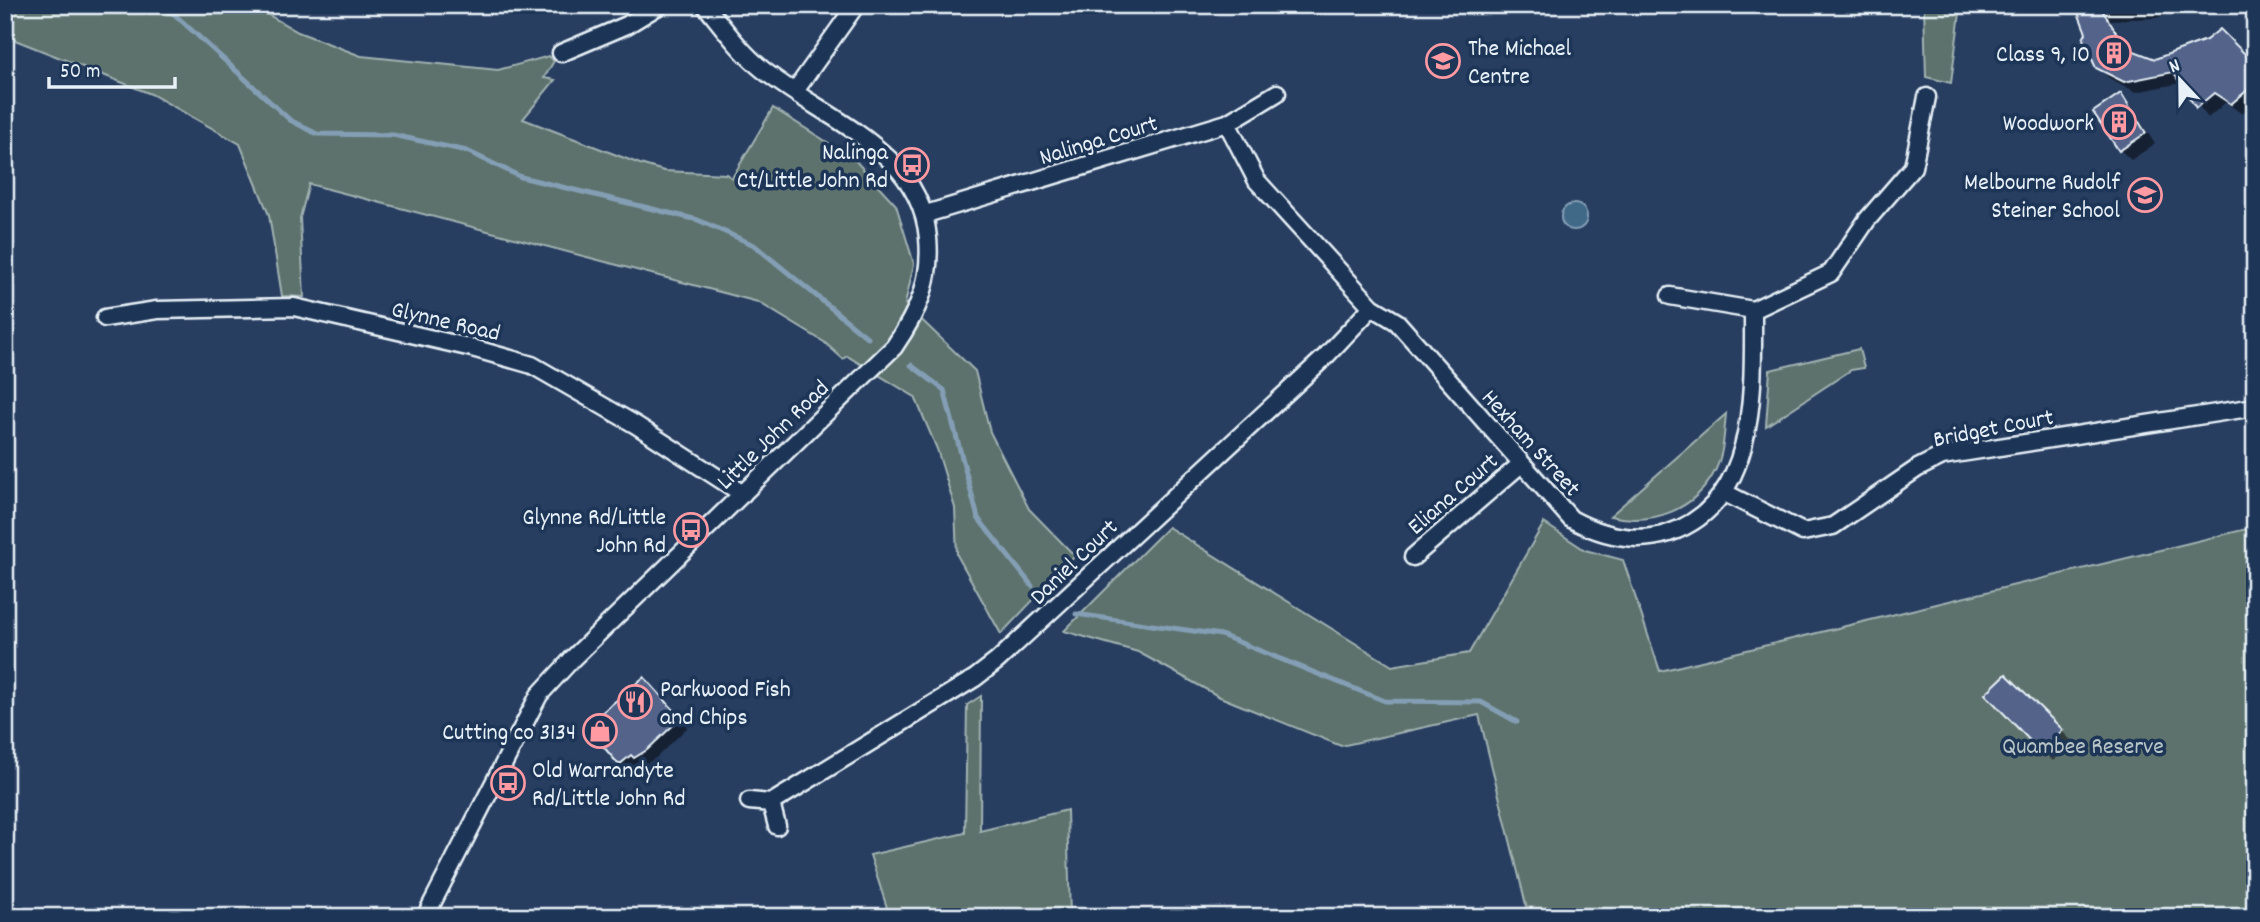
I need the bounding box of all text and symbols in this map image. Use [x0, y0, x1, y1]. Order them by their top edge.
place label: The Michael Centre [1468, 33, 1572, 95]
building icon: Class 9, 10 [2095, 34, 2133, 72]
place label: Class 9, 10 [1996, 39, 2090, 73]
school or university icon: The Michael Centre [1424, 42, 1462, 80]
scale bar [49, 46, 175, 90]
north arrow [2144, 46, 2214, 116]
text: N [2166, 53, 2184, 82]
text: 50 m [60, 58, 100, 88]
building icon: Woodwork [2100, 103, 2138, 141]
street label: Nalinga Court [1035, 108, 1162, 176]
place label: Woodwork [2003, 108, 2094, 142]
place label: Nalinga Ct/Little John Rd [737, 137, 889, 199]
bus stop icon: Nalinga Ct/Little John Rd [893, 146, 931, 184]
place label: Melbourne Rudolf Steiner School [1964, 167, 2121, 229]
school or university icon: Melbourne Rudolf Steiner School [2126, 176, 2164, 214]
street label: Glynne Road [388, 294, 503, 352]
street label: Little John Road [710, 373, 838, 499]
street label: Hexham Street [1472, 383, 1587, 505]
street label: Bridget Court [1930, 402, 2057, 458]
street label: Eliana Court [1401, 446, 1507, 544]
place label: Glynne Rd/Little John Rd [522, 502, 666, 564]
bus stop icon: Glynne Rd/Little John Rd [672, 511, 710, 549]
street label: Daniel Court [1023, 512, 1127, 614]
place label: Parkwood Fish and Chips [660, 674, 791, 736]
restaurant icon: Parkwood Fish and Chips [616, 683, 654, 721]
shop icon: Cutting co 3134 [581, 712, 619, 750]
place label: Cutting co 3134 [442, 717, 576, 751]
park label: Quambee Reserve [2002, 731, 2164, 765]
place label: Old Warrandyte Rd/Little John Rd [532, 755, 685, 817]
bus stop icon: Old Warrandyte Rd/Little John Rd [489, 764, 527, 802]

